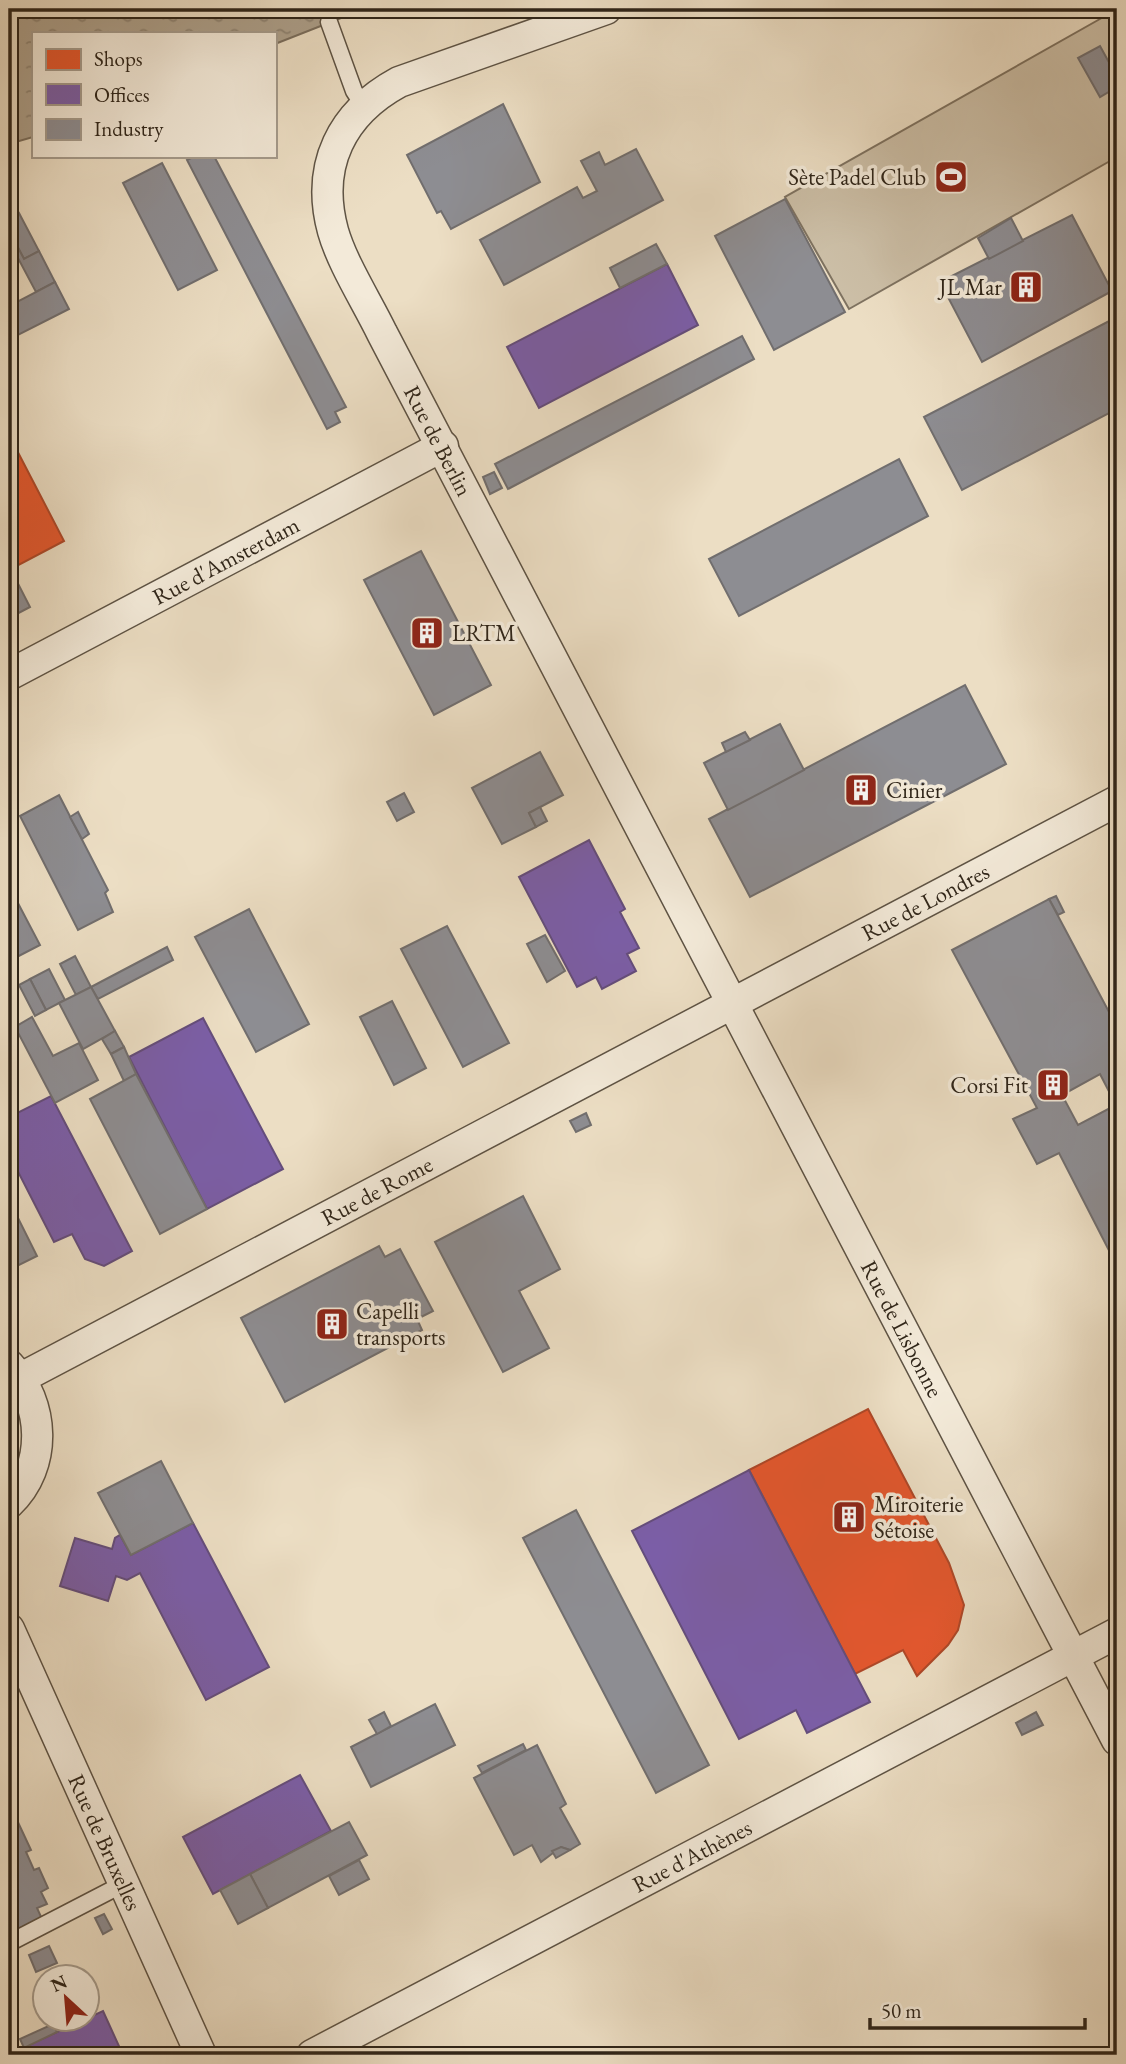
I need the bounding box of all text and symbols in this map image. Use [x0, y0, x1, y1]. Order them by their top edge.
legend [32, 32, 276, 158]
text: Shops [94, 45, 143, 72]
text: Offices [94, 81, 150, 108]
text: Industry [94, 115, 164, 142]
sports icon: Sète Padel Club [932, 158, 970, 196]
place label: Sète Padel Club [788, 162, 926, 192]
building icon: JL Mar [1007, 268, 1045, 306]
place label: JL Mar [937, 272, 1002, 302]
street label: Rue de Berlin [397, 380, 480, 501]
street label: Rue d'Amsterdam [147, 509, 305, 612]
building icon: LRTM [408, 614, 446, 652]
place label: LRTM [452, 618, 516, 648]
building icon: Cinier [842, 771, 880, 809]
place label: Cinier [886, 775, 943, 805]
street label: Rue de Londres [856, 856, 994, 948]
building icon: Corsi Fit [1034, 1066, 1072, 1104]
place label: Corsi Fit [950, 1070, 1029, 1100]
street label: Rue de Rome [316, 1149, 438, 1232]
street label: Rue de Lisbonne [854, 1255, 950, 1402]
place label: Capelli transports [356, 1296, 445, 1352]
building icon: Capelli transports [313, 1305, 351, 1343]
place label: Miroiterie Sétoise [874, 1489, 964, 1545]
building icon: Miroiterie Sétoise [830, 1498, 868, 1536]
street label: Rue de Bruxelles [61, 1769, 149, 1915]
street label: Rue d'Athènes [627, 1812, 757, 1900]
north arrow [32, 1962, 102, 2032]
text: N [46, 1968, 72, 1998]
scale bar [870, 1987, 1086, 2031]
text: 50 m [881, 1997, 922, 2024]

